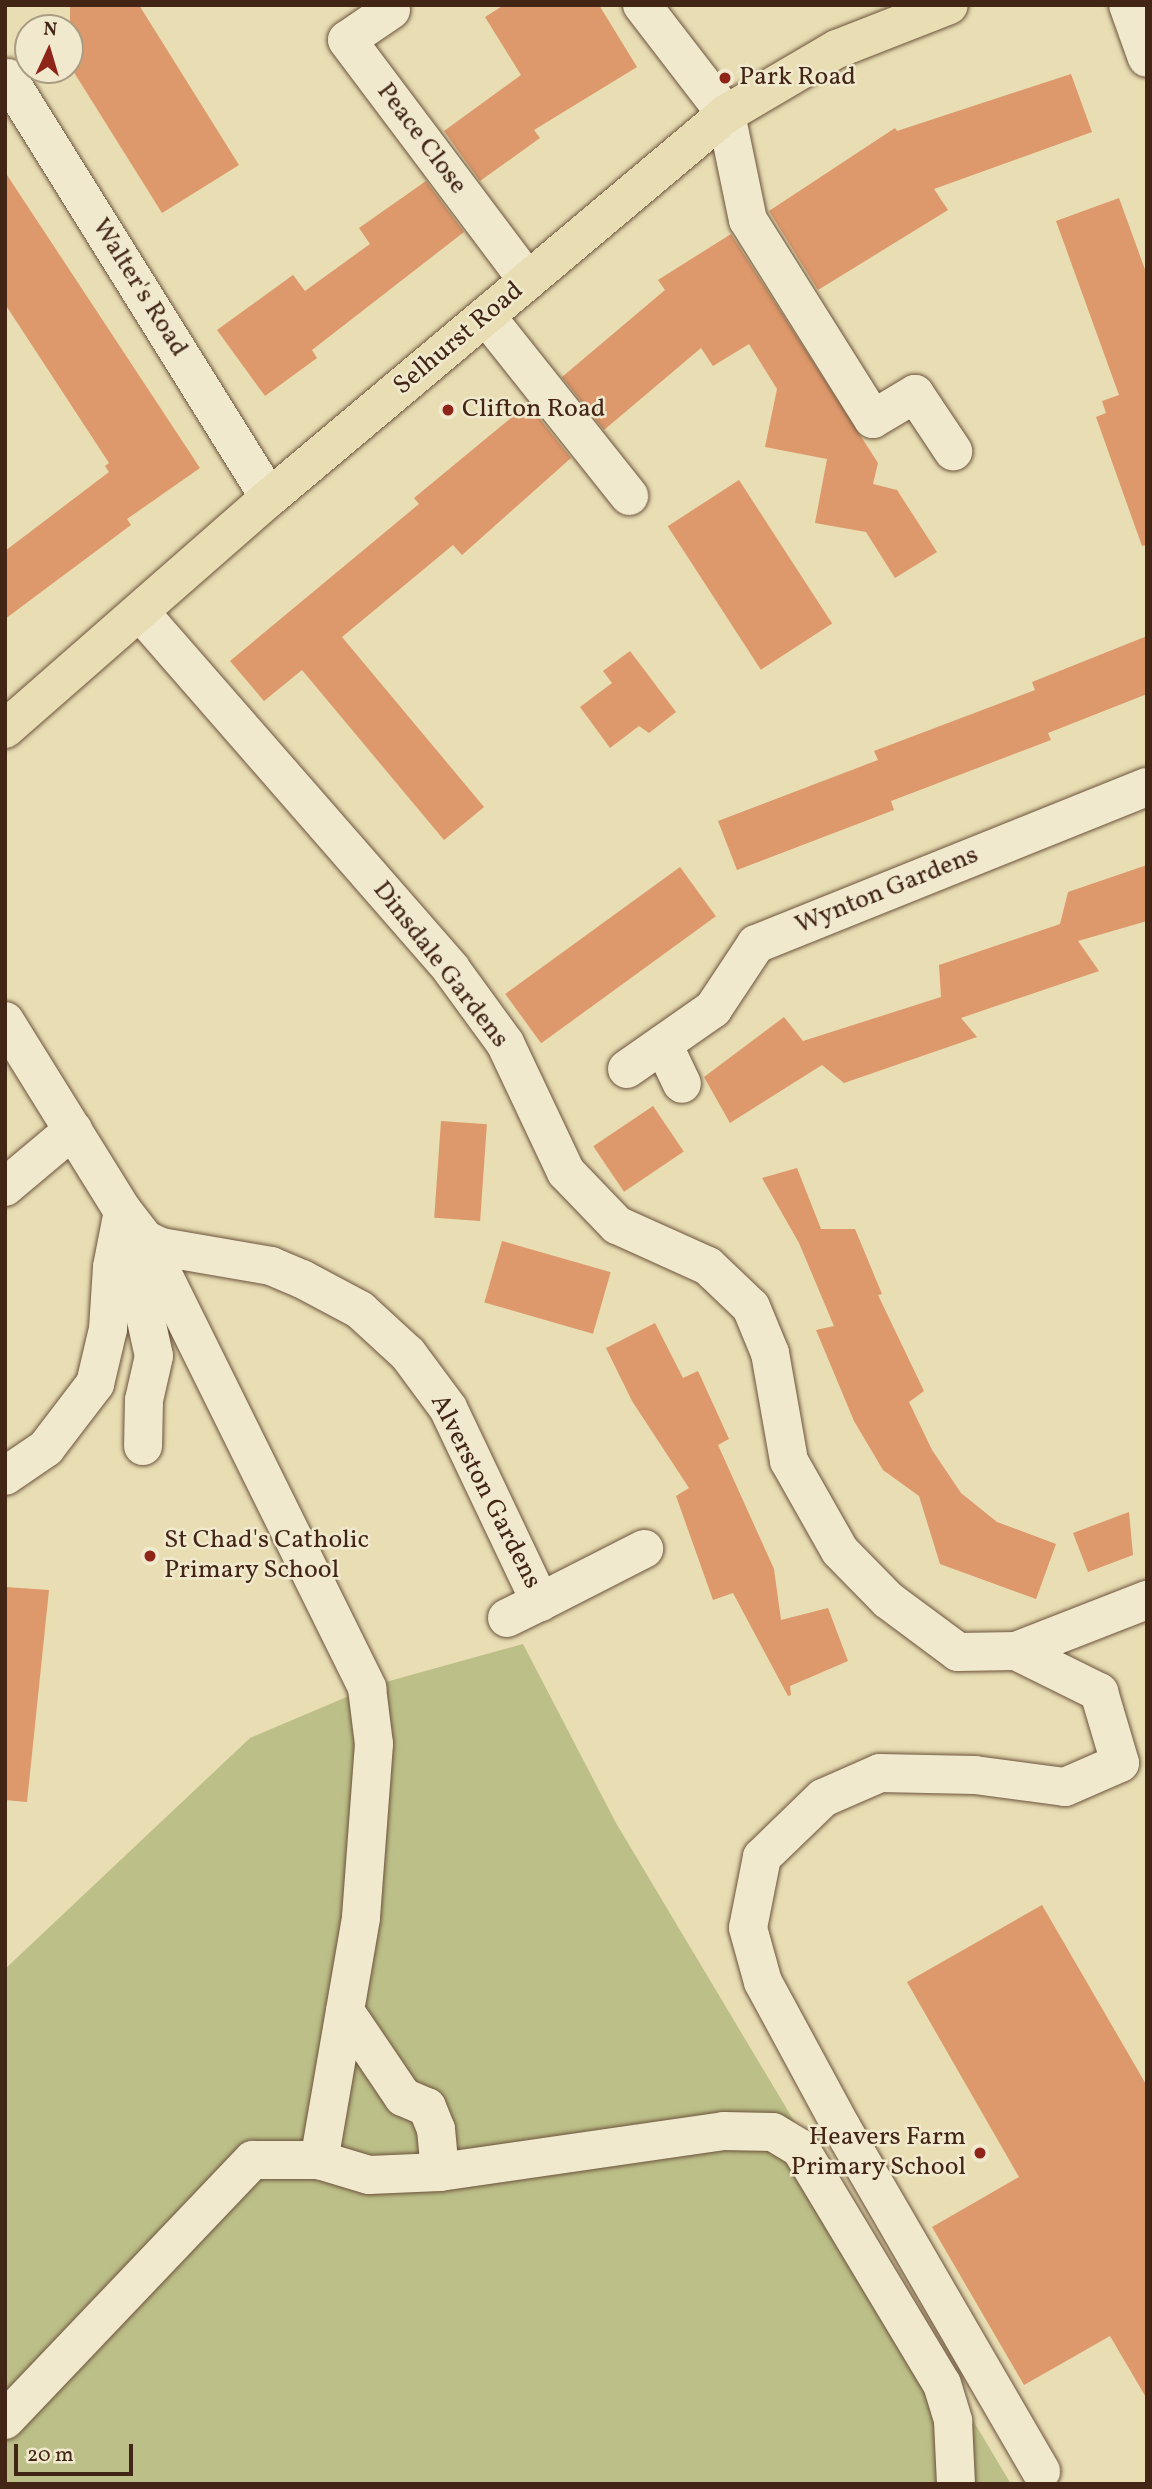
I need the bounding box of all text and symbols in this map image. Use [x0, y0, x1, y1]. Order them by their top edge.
north arrow [14, 14, 84, 84]
text: N [43, 17, 58, 43]
place label: Park Road [739, 62, 856, 94]
marker: Park Road [717, 70, 733, 86]
street label: Peace Close [369, 77, 473, 201]
street label: Walter's Road [84, 213, 194, 363]
street label: Selhurst Road [388, 276, 530, 402]
place label: Clifton Road [462, 394, 605, 426]
marker: Clifton Road [440, 402, 456, 418]
street label: Wynton Gardens [791, 840, 983, 942]
street label: Dinsdale Gardens [365, 875, 515, 1055]
street label: Alverston Gardens [423, 1390, 547, 1594]
place label: St Chad's Catholic Primary School [164, 1525, 369, 1586]
marker: St Chad's Catholic Primary School [142, 1548, 158, 1564]
place label: Heavers Farm Primary School [790, 2122, 966, 2184]
marker: Heavers Farm Primary School [972, 2145, 988, 2161]
scale bar [18, 2430, 136, 2474]
text: 20 m [27, 2441, 73, 2470]

